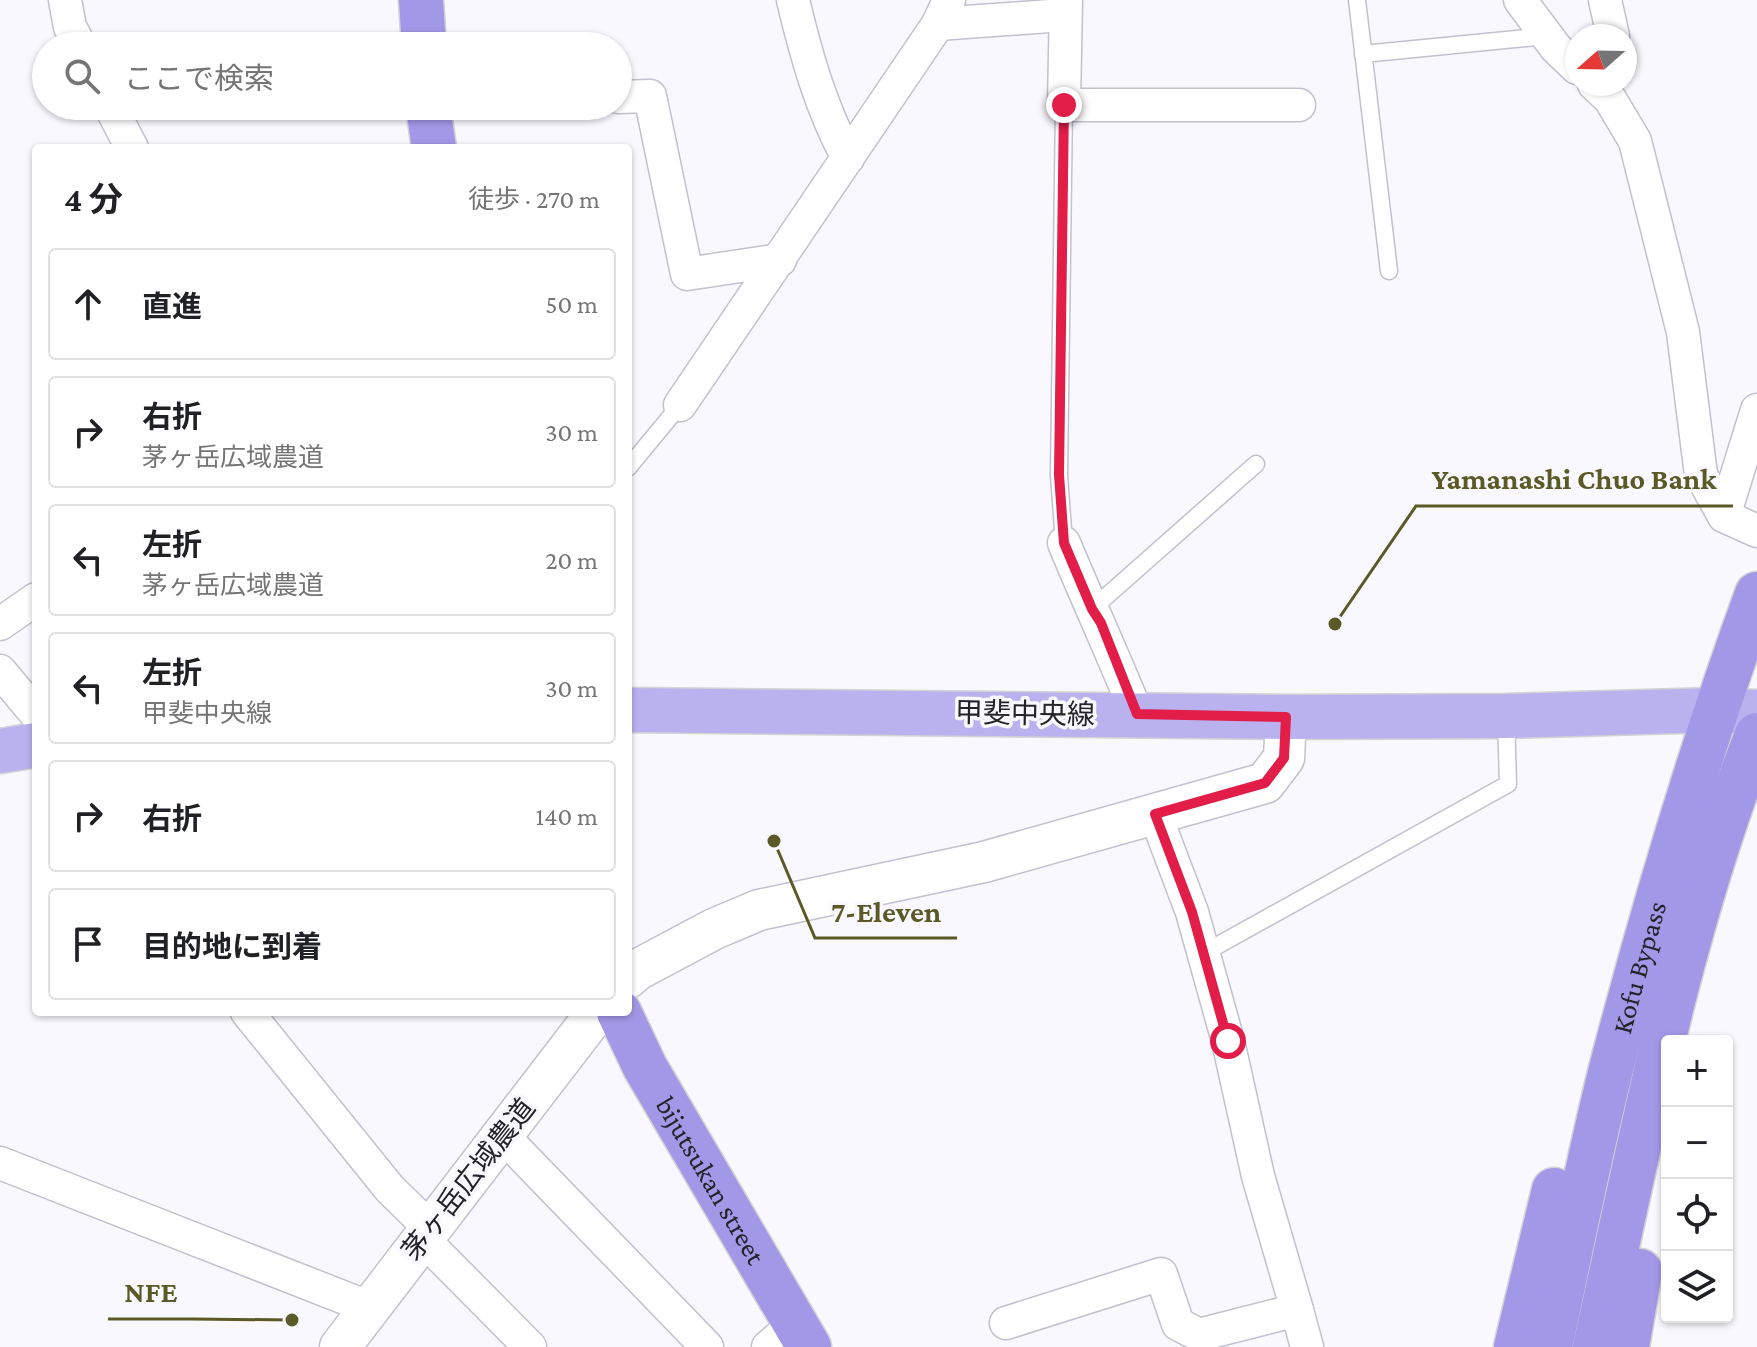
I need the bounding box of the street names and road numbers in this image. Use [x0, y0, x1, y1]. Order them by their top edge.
street label: 甲斐中央線 [955, 697, 1095, 730]
street label: Kofu Bypass [1606, 898, 1672, 1037]
street label: bijutsukan street [650, 1091, 772, 1270]
street label: 茅ヶ岳広域農道 [396, 1093, 541, 1266]

